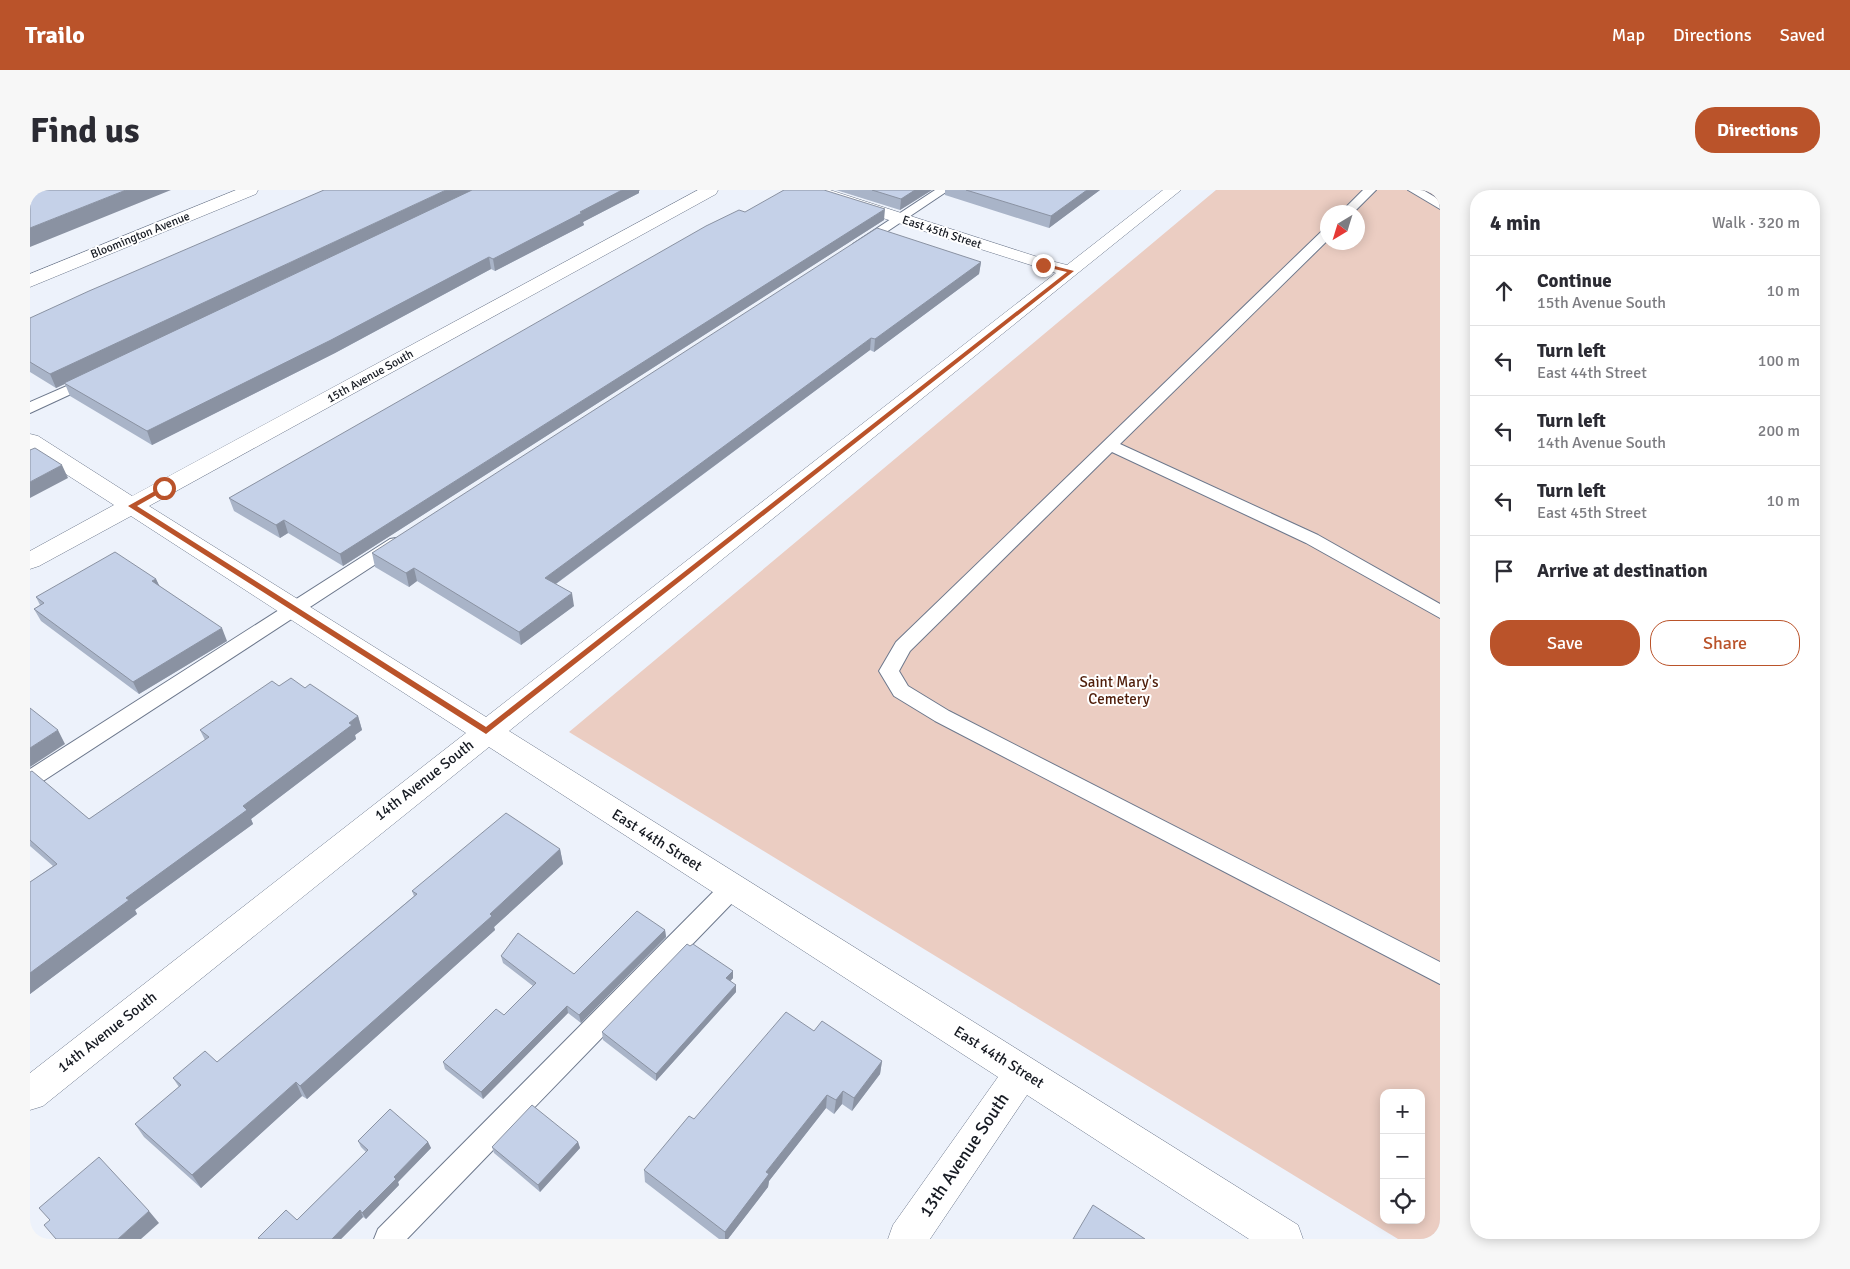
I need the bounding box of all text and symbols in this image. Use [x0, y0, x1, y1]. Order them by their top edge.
text: Trailo [25, 20, 85, 50]
text: Map [1612, 24, 1645, 46]
text: Directions [1673, 24, 1752, 46]
text: Saved [1780, 24, 1825, 46]
button: Directions [1695, 107, 1820, 153]
text: Find us [30, 109, 140, 152]
north arrow [1320, 205, 1365, 250]
street label: Bloomington Avenue [88, 209, 192, 262]
text: 4 min [1490, 210, 1541, 236]
street label: East 45th Street [900, 213, 983, 252]
text: Walk · 320 m [1712, 213, 1800, 233]
route end [1032, 254, 1055, 277]
text: Continue [1537, 269, 1612, 293]
icon: ahead [1490, 277, 1518, 305]
text: 10 m [1766, 281, 1800, 301]
text: 15th Avenue South [1537, 293, 1666, 313]
text: Turn left [1537, 339, 1606, 363]
street label: 15th Avenue South [324, 346, 416, 406]
icon: left [1490, 347, 1518, 375]
text: 100 m [1758, 351, 1800, 371]
text: East 44th Street [1537, 363, 1647, 383]
text: Turn left [1537, 409, 1606, 433]
icon: left [1490, 417, 1518, 445]
text: 200 m [1758, 421, 1800, 441]
text: 14th Avenue South [1537, 433, 1666, 453]
route start [153, 477, 176, 500]
text: Turn left [1537, 479, 1606, 503]
icon: left [1490, 487, 1518, 515]
text: 10 m [1766, 491, 1800, 511]
text: East 45th Street [1537, 503, 1647, 523]
icon: arrive [1490, 557, 1518, 585]
text: Arrive at destination [1537, 559, 1708, 583]
button: Save [1490, 620, 1640, 666]
button: Share [1650, 620, 1800, 666]
park label: Saint Mary's Cemetery [1079, 673, 1159, 708]
street label: 14th Avenue South [371, 736, 477, 824]
street label: East 44th Street [609, 805, 705, 875]
street label: 14th Avenue South [54, 988, 160, 1076]
street label: East 44th Street [951, 1022, 1047, 1092]
street label: 13th Avenue South [914, 1089, 1014, 1221]
map controls [1380, 1089, 1425, 1224]
button: + [1380, 1089, 1425, 1134]
button: − [1380, 1134, 1425, 1179]
button: locate [1380, 1179, 1425, 1224]

